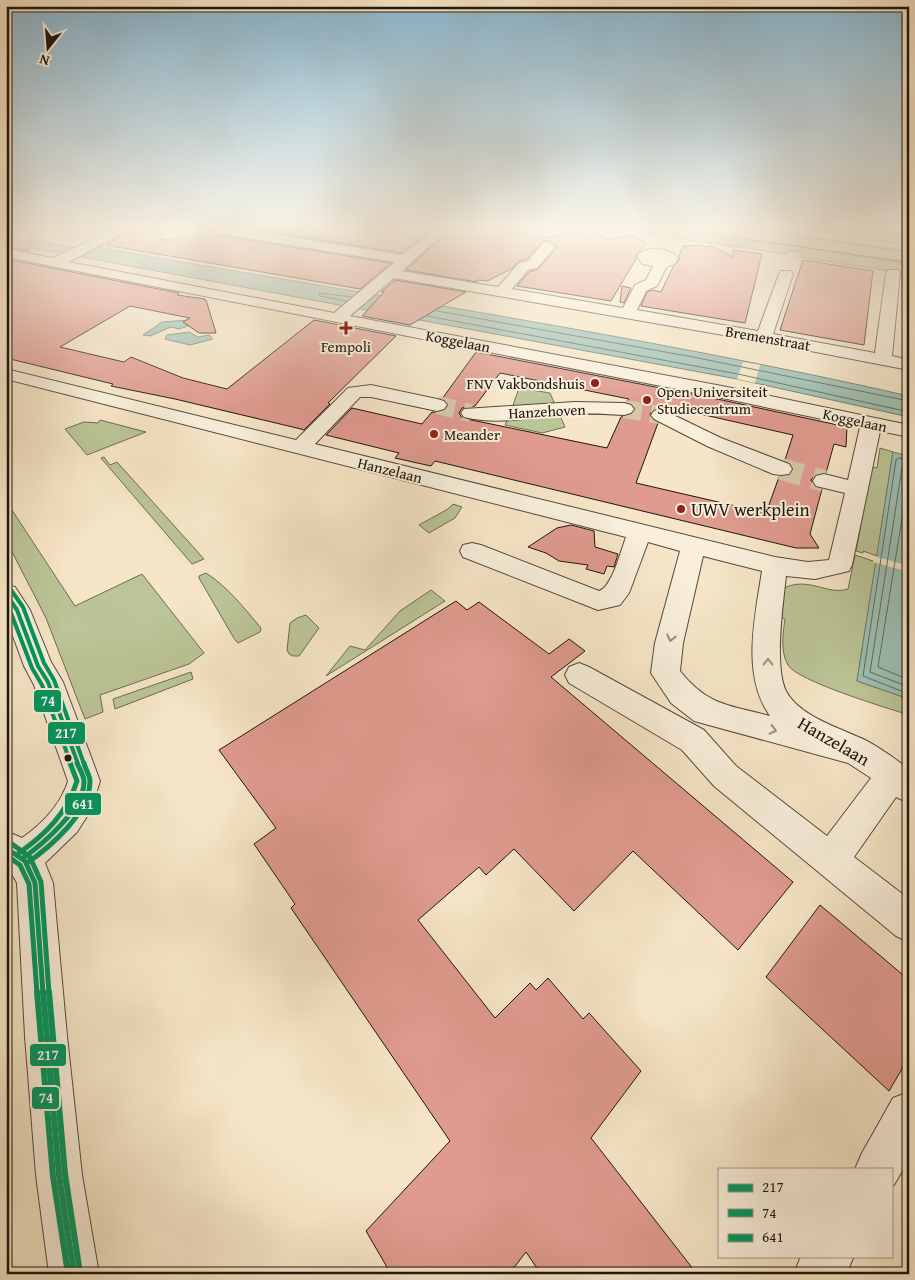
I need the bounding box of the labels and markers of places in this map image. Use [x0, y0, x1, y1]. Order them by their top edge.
marker: Fempoli [339, 321, 353, 335]
place label: Fempoli [321, 336, 371, 357]
place label: FNV Vakbondshuis [467, 373, 585, 394]
marker: FNV Vakbondshuis [589, 377, 601, 389]
place label: Open Universiteit Studiecentrum [657, 381, 769, 419]
marker: Open Universiteit Studiecentrum [641, 394, 653, 406]
place label: Meander [444, 424, 500, 445]
marker: Meander [428, 428, 440, 440]
place label: UWV werkplein [691, 496, 810, 523]
marker: UWV werkplein [675, 503, 687, 515]
unlabelled marker [63, 753, 73, 763]

